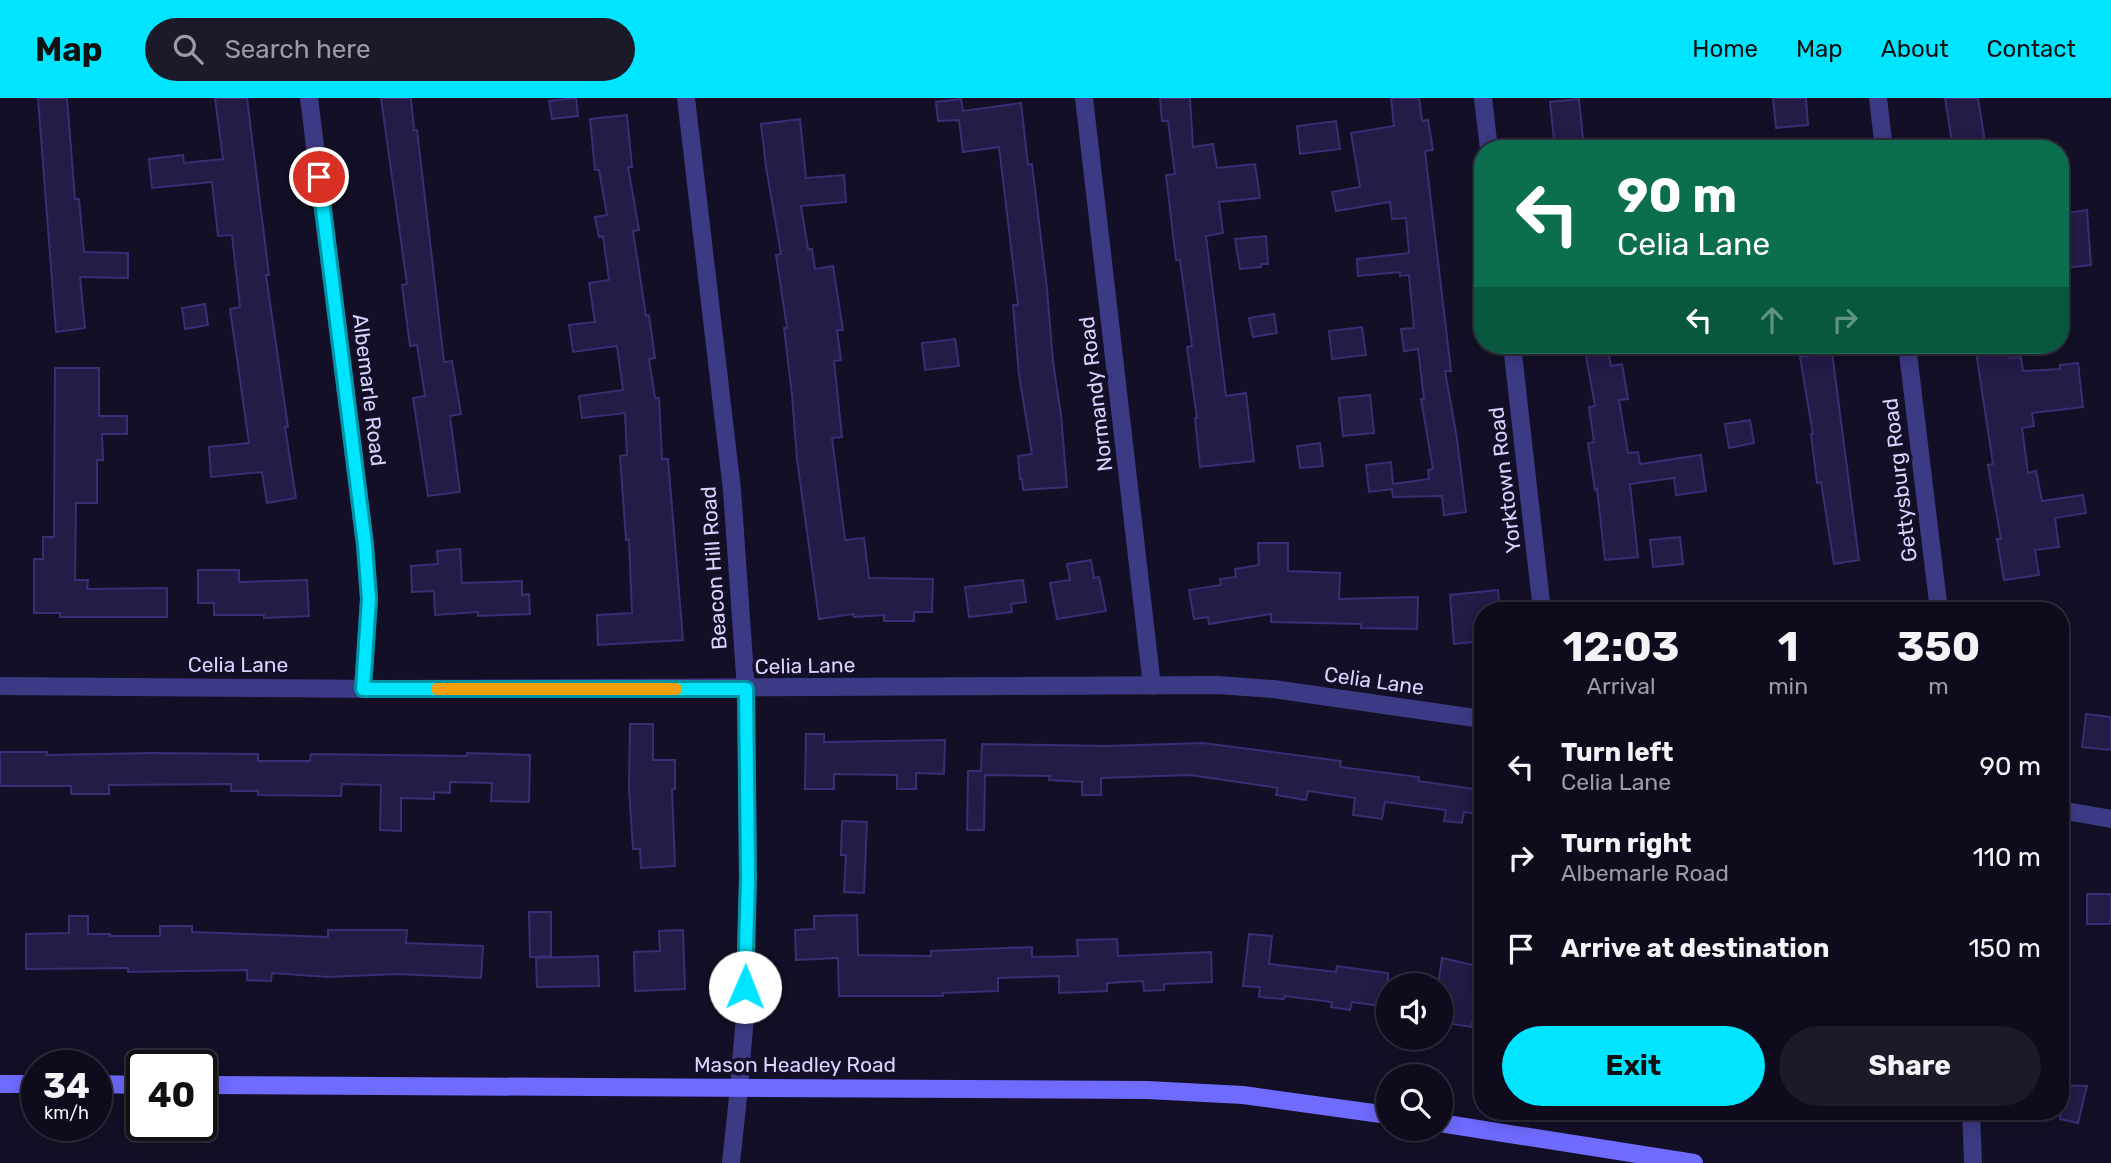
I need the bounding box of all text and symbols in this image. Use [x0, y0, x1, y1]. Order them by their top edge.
search box [145, 18, 635, 81]
text: Map [35, 30, 103, 69]
icon: search [169, 30, 207, 68]
text: Search here [225, 34, 370, 65]
text: Home [1692, 35, 1758, 63]
text: Map [1796, 35, 1843, 63]
text: About [1881, 35, 1949, 63]
text: Contact [1987, 35, 2076, 63]
pin [289, 147, 349, 207]
icon: arrive [300, 158, 338, 196]
text: 90 m [1617, 166, 1737, 224]
icon: left [1502, 168, 1593, 259]
text: Celia Lane [1617, 225, 1770, 263]
icon: left [1680, 301, 1718, 339]
icon: ahead [1753, 301, 1791, 339]
icon: right [1826, 301, 1864, 339]
street label: Albemarle Road [348, 312, 391, 468]
street label: Normandy Road [1074, 315, 1117, 473]
street label: Gettysburg Road [1877, 397, 1922, 563]
street label: Yorktown Road [1483, 406, 1526, 555]
street label: Beacon Hill Road [695, 485, 732, 651]
text: 12:03 [1563, 622, 1679, 672]
text: 1 [1778, 622, 1799, 672]
text: 350 [1897, 622, 1980, 672]
street label: Celia Lane [188, 652, 288, 677]
street label: Celia Lane [754, 652, 855, 679]
street label: Celia Lane [1323, 661, 1426, 700]
text: Arrival [1587, 672, 1656, 700]
text: min [1768, 672, 1808, 700]
text: m [1928, 672, 1949, 700]
text: Turn left [1561, 737, 1673, 768]
icon: left [1502, 748, 1540, 786]
text: 90 m [1980, 751, 2041, 782]
text: Celia Lane [1561, 768, 1671, 796]
text: Turn right [1561, 828, 1691, 859]
icon: right [1502, 839, 1540, 877]
text: 110 m [1973, 842, 2041, 873]
text: Albemarle Road [1561, 859, 1729, 887]
icon: arrive [1502, 930, 1540, 968]
text: Arrive at destination [1561, 933, 1829, 964]
text: 150 m [1968, 933, 2041, 964]
position arrow [708, 950, 782, 1024]
map controls [1376, 973, 1453, 1141]
button: sound [1376, 973, 1453, 1050]
button: Exit [1502, 1026, 1765, 1106]
button: Share [1779, 1026, 2041, 1106]
speed limit sign: 40 [126, 1050, 217, 1141]
street label: Mason Headley Road [694, 1052, 896, 1077]
button: search [1376, 1064, 1453, 1141]
text: 34 [43, 1065, 90, 1107]
text: km/h [44, 1102, 89, 1124]

